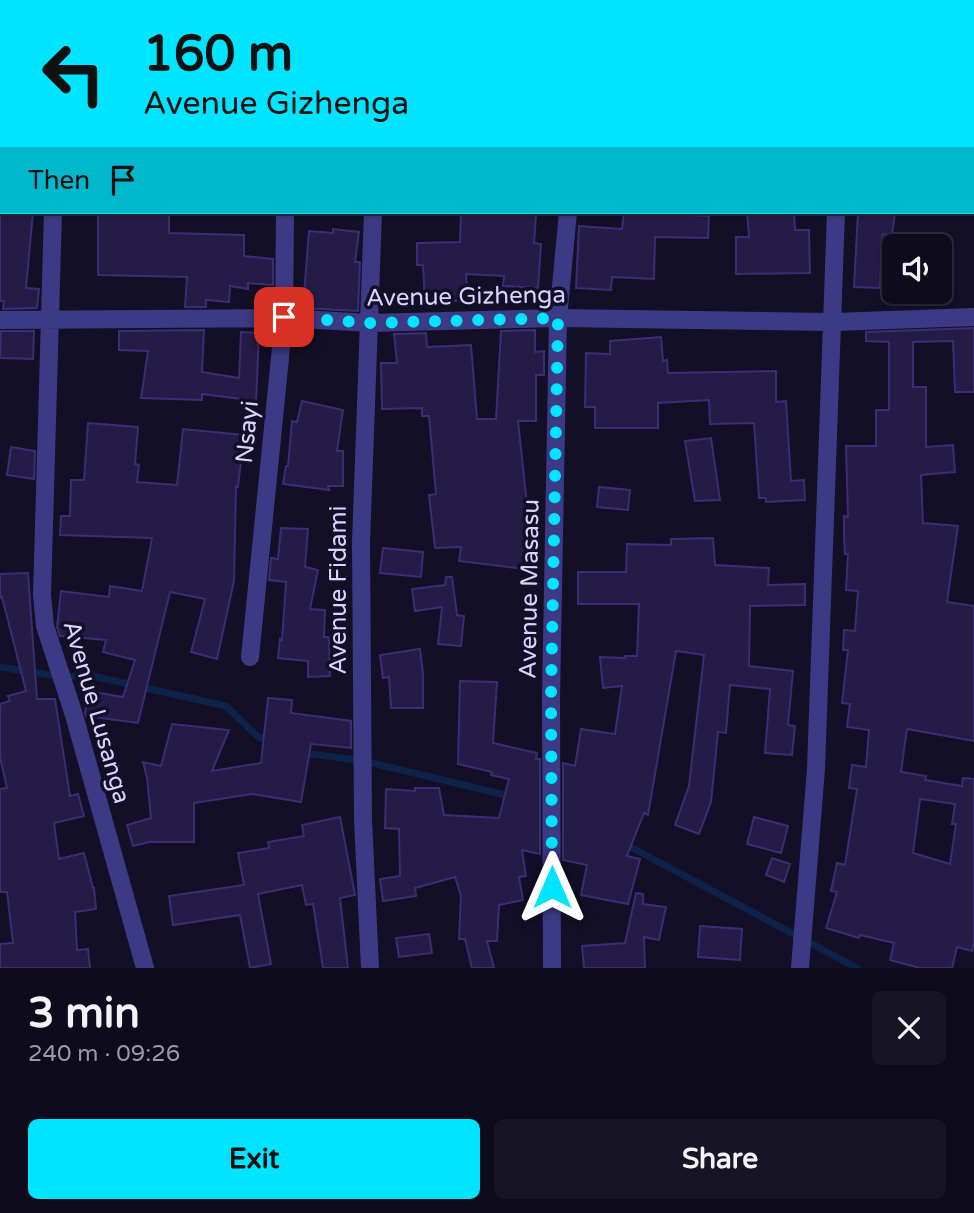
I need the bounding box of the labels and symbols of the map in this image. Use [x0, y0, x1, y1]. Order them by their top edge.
street label: Avenue Gizhenga [366, 280, 566, 313]
pin [254, 287, 314, 347]
street label: Nsayi [230, 399, 265, 465]
street label: Avenue Masasu [513, 499, 546, 679]
street label: Avenue Fidami [324, 505, 353, 675]
street label: Avenue Lusanga [57, 617, 136, 807]
position arrow [515, 850, 589, 924]

